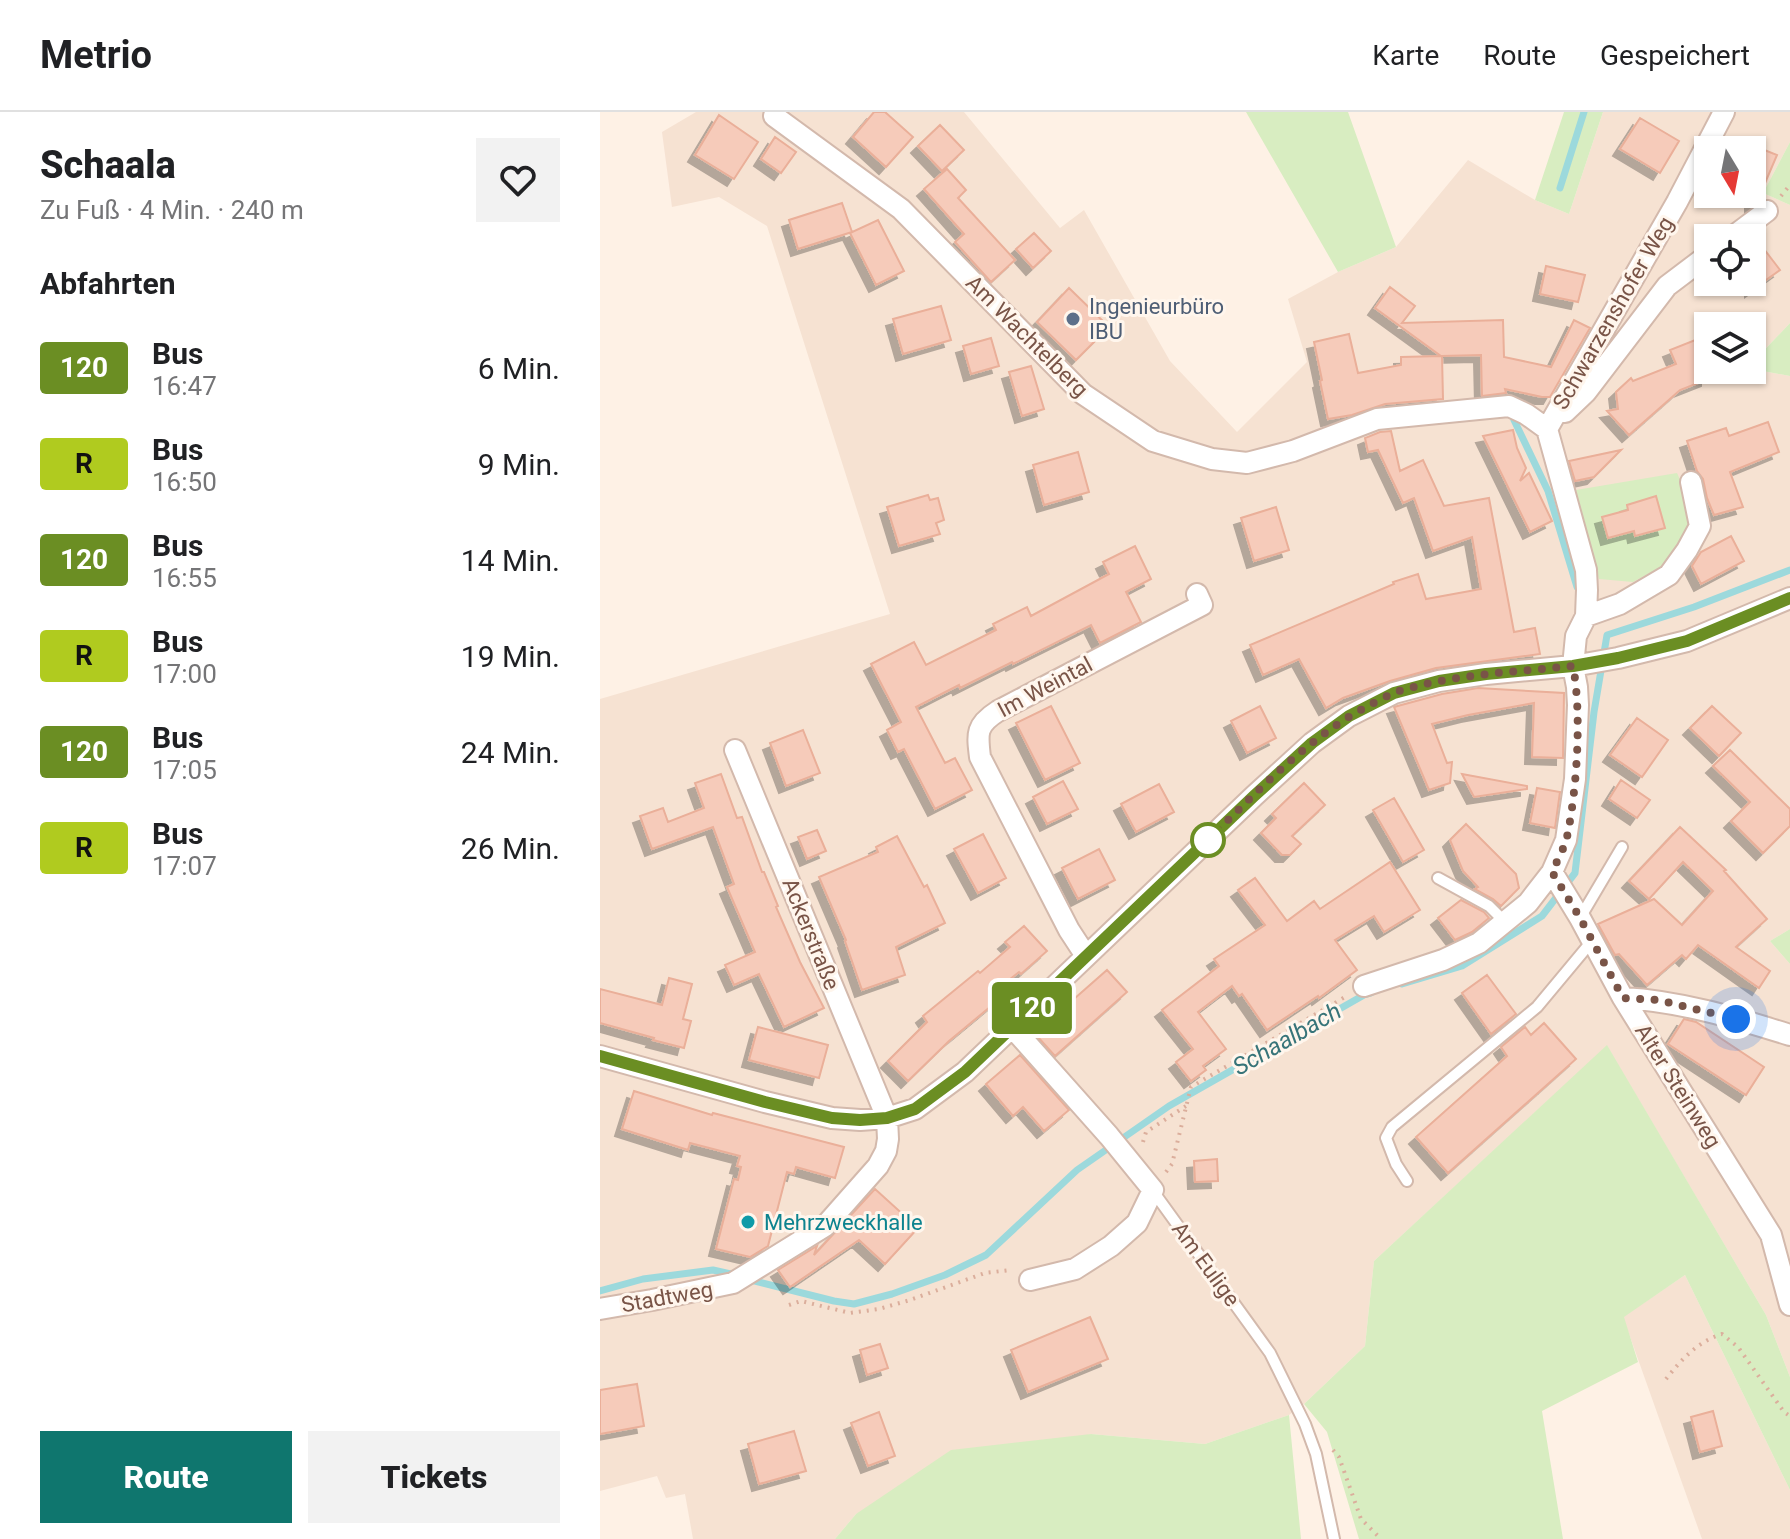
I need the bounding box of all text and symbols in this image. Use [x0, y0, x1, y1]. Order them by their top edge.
text: Metrio [40, 33, 152, 77]
text: Karte [1372, 39, 1439, 72]
text: Route [1483, 39, 1556, 72]
text: Gespeichert [1600, 39, 1750, 72]
north arrow [1694, 136, 1766, 208]
map controls [1694, 136, 1766, 384]
button: heart [476, 138, 560, 222]
text: Schaala [40, 143, 176, 187]
text: Zu Fuß · 4 Min. · 240 m [40, 195, 304, 225]
street label: Schwarzenshofer Weg [1548, 212, 1678, 414]
button: locate [1694, 224, 1766, 296]
text: Abfahrten [40, 266, 176, 301]
street label: Am Wachtelberg [961, 270, 1093, 402]
place label: Ingenieurbüro IBU [1089, 294, 1224, 344]
marker: Ingenieurbüro IBU [1064, 310, 1082, 328]
button: layers [1694, 312, 1766, 384]
text: Bus [152, 336, 203, 371]
text: 120 [60, 351, 108, 384]
text: 6 Min. [478, 351, 560, 386]
text: 16:47 [152, 371, 217, 401]
text: Bus [152, 432, 203, 467]
text: R [75, 447, 93, 480]
text: 9 Min. [478, 447, 560, 482]
text: 16:50 [152, 467, 217, 497]
text: Bus [152, 528, 203, 563]
text: 120 [60, 543, 108, 576]
text: 14 Min. [461, 543, 560, 578]
text: 16:55 [152, 563, 217, 593]
text: Bus [152, 624, 203, 659]
text: R [75, 639, 93, 672]
text: 19 Min. [461, 639, 560, 674]
street label: Im Weintal [993, 652, 1097, 722]
text: 17:00 [152, 659, 217, 689]
text: Bus [152, 720, 203, 755]
text: 120 [60, 735, 108, 768]
text: 24 Min. [461, 735, 560, 770]
text: 17:05 [152, 755, 217, 785]
text: Bus [152, 816, 203, 851]
unlabelled marker [1191, 823, 1225, 857]
text: R [75, 831, 93, 864]
text: 26 Min. [461, 831, 560, 866]
text: 17:07 [152, 851, 217, 881]
street label: Ackerstraße [777, 875, 845, 993]
line badge: 120 [986, 982, 1078, 1034]
text: 120 [1008, 991, 1056, 1024]
water label: Schaalbach [1228, 997, 1346, 1081]
your location [1716, 999, 1756, 1039]
street label: Alter Steinweg [1630, 1019, 1726, 1153]
place label: Mehrzweckhalle [764, 1210, 923, 1235]
marker: Mehrzweckhalle [739, 1213, 757, 1231]
street label: Am Eulige [1167, 1217, 1245, 1311]
street label: Stadtweg [619, 1277, 715, 1317]
button: Route [40, 1431, 292, 1523]
button: Tickets [308, 1431, 560, 1523]

